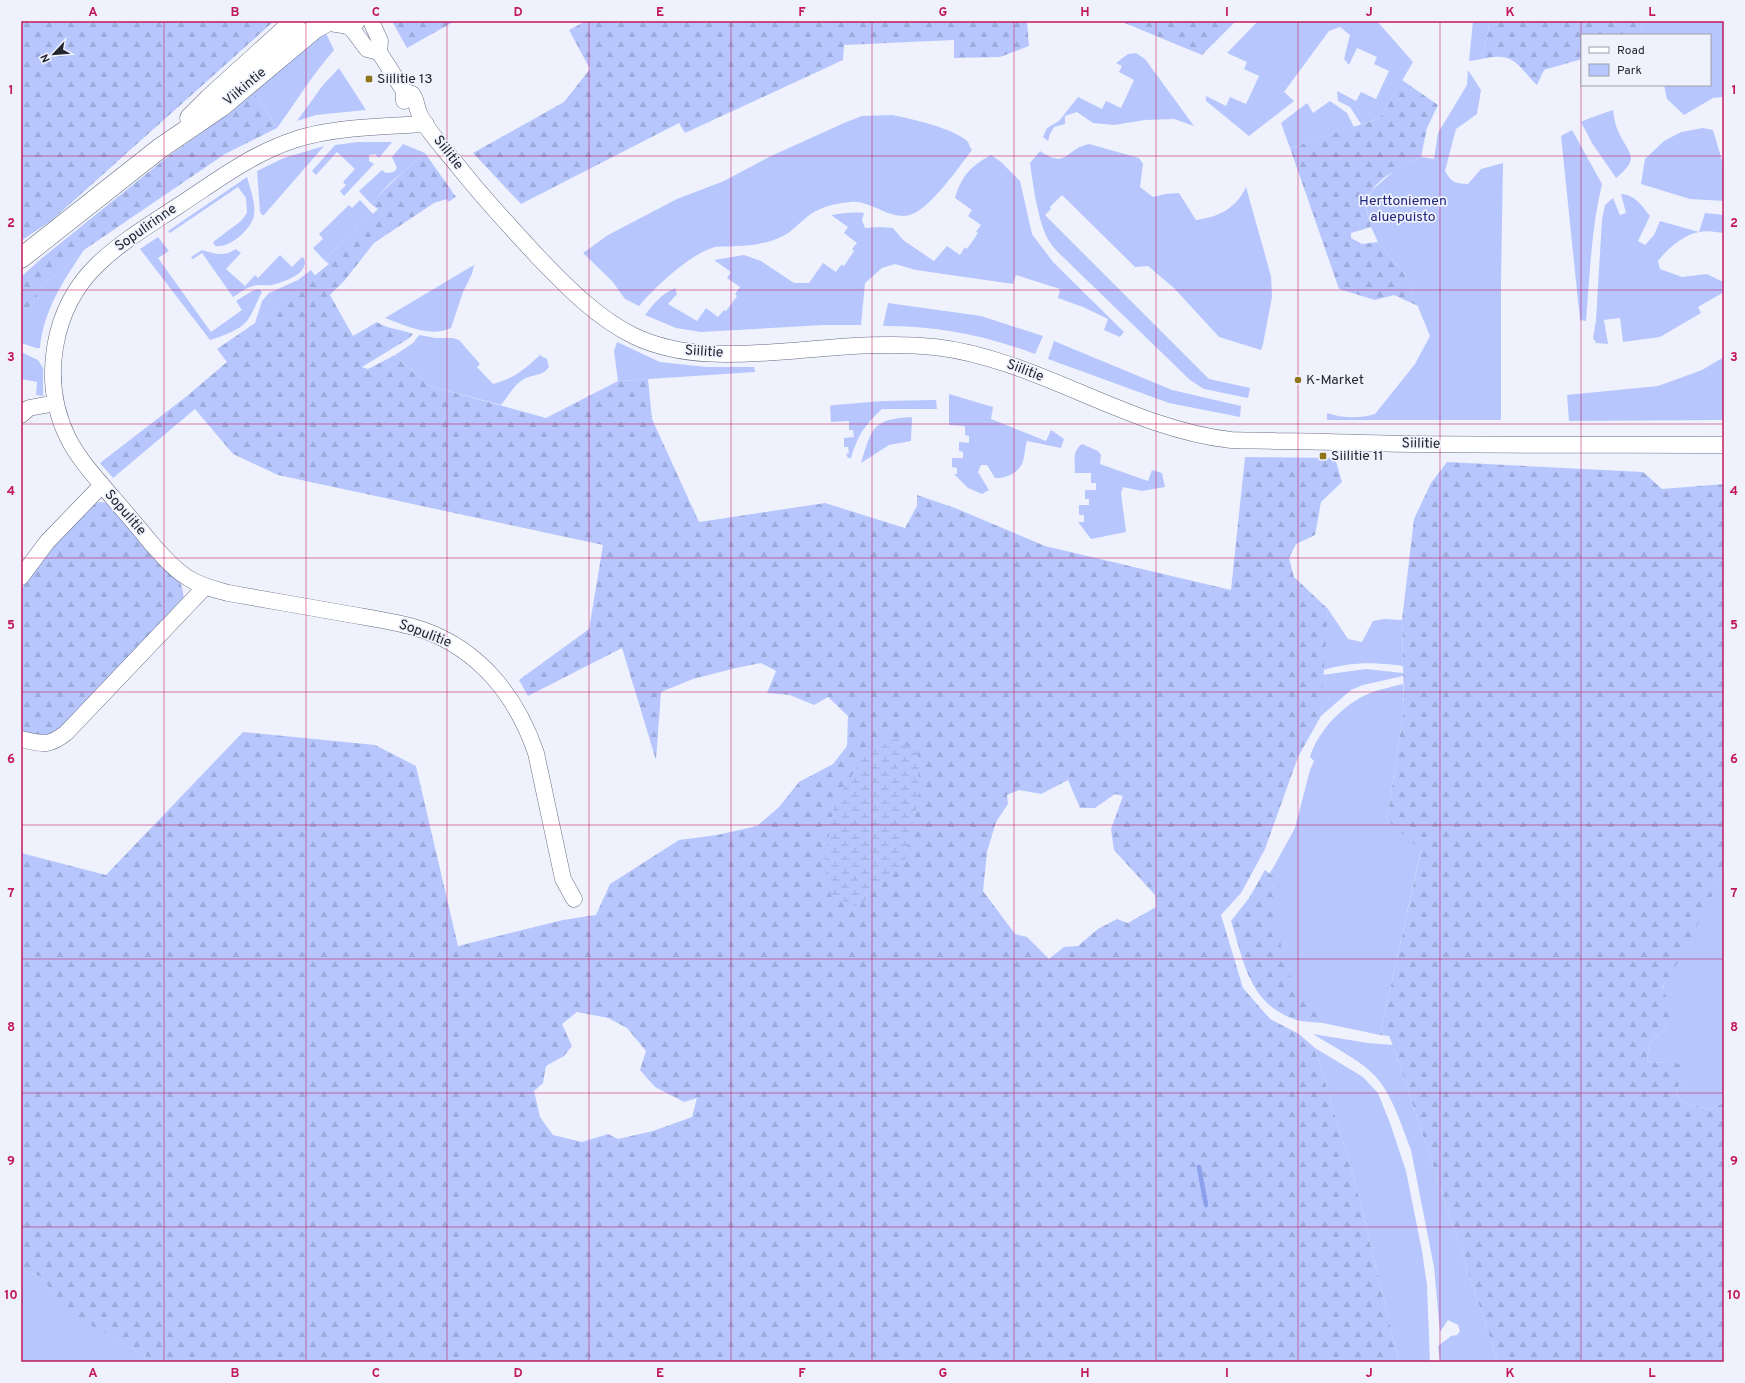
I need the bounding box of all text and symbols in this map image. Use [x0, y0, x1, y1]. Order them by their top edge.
text: A [88, 5, 98, 21]
text: B [231, 5, 240, 21]
text: C [372, 5, 380, 21]
text: D [513, 5, 523, 21]
text: E [656, 5, 664, 21]
text: F [798, 5, 806, 21]
text: G [939, 5, 948, 21]
text: H [1080, 5, 1090, 21]
text: I [1225, 5, 1229, 21]
text: J [1365, 5, 1373, 21]
text: K [1505, 5, 1515, 21]
text: L [1648, 5, 1656, 21]
north arrow [34, 34, 74, 74]
legend [1581, 34, 1711, 86]
text: Road [1617, 43, 1645, 59]
text: N [38, 51, 54, 65]
text: Park [1617, 63, 1642, 79]
street label: Viikintie [220, 64, 270, 110]
place label: Siilitie 13 [377, 71, 433, 88]
marker: Siilitie 13 [364, 74, 374, 84]
text: 1 [8, 83, 14, 99]
text: 1 [1731, 83, 1737, 99]
street label: Siilitie [429, 132, 467, 174]
park label: Herttoniemen aluepuisto [1359, 193, 1447, 226]
street label: Sopulirinne [112, 201, 180, 255]
text: 2 [7, 216, 15, 232]
text: 2 [1730, 216, 1738, 232]
street label: Siilitie [684, 342, 724, 362]
text: 3 [7, 350, 15, 366]
text: 3 [1730, 350, 1738, 366]
street label: Siilitie [1004, 356, 1046, 386]
place label: K-Market [1306, 372, 1364, 389]
marker: K-Market [1293, 375, 1303, 385]
street label: Siilitie [1401, 435, 1441, 453]
place label: Siilitie 11 [1331, 448, 1384, 465]
marker: Siilitie 11 [1318, 451, 1328, 461]
text: 4 [7, 484, 15, 500]
text: 4 [1730, 484, 1738, 500]
street label: Sopulitie [101, 487, 149, 539]
street label: Sopulitie [396, 616, 454, 652]
text: 5 [7, 618, 15, 634]
text: 5 [1730, 618, 1738, 634]
text: 6 [7, 752, 15, 768]
text: 6 [1730, 752, 1738, 768]
text: 7 [8, 886, 15, 902]
text: 7 [1731, 886, 1738, 902]
text: 8 [7, 1020, 15, 1036]
text: 8 [1730, 1020, 1738, 1036]
text: 9 [7, 1154, 15, 1170]
text: 9 [1730, 1154, 1738, 1170]
text: 10 [4, 1288, 18, 1304]
text: 10 [1727, 1288, 1741, 1304]
text: A [88, 1366, 98, 1382]
text: B [231, 1366, 240, 1382]
text: C [372, 1366, 380, 1382]
text: D [513, 1366, 523, 1382]
text: E [656, 1366, 664, 1382]
text: F [798, 1366, 806, 1382]
text: G [939, 1366, 948, 1382]
text: H [1080, 1366, 1090, 1382]
text: I [1225, 1366, 1229, 1382]
text: J [1365, 1366, 1373, 1382]
text: K [1505, 1366, 1515, 1382]
text: L [1648, 1366, 1656, 1382]

